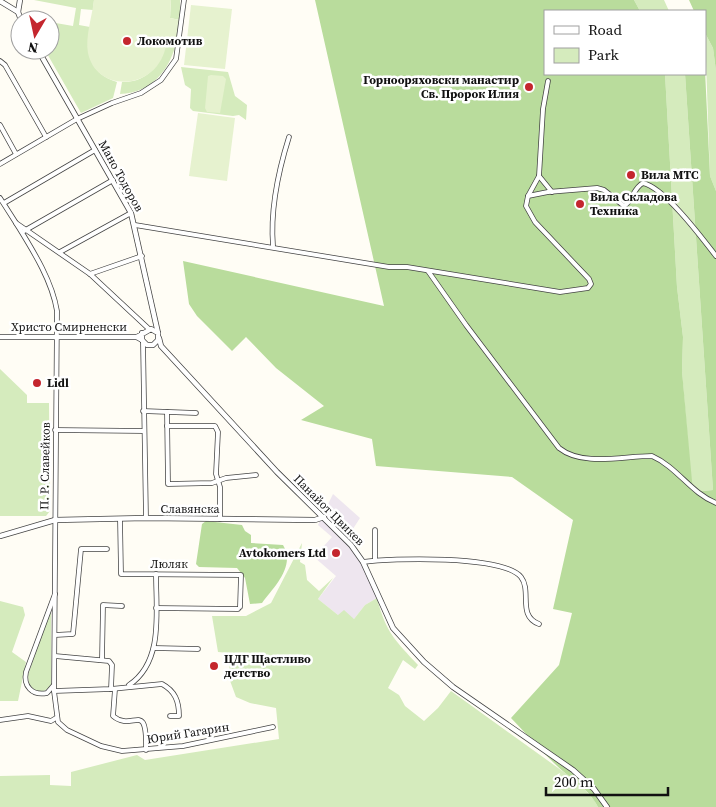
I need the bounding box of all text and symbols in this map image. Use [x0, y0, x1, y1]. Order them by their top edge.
north arrow [10, 10, 60, 60]
legend [544, 10, 706, 75]
text: Road [588, 19, 622, 40]
place label: Локомотив [137, 33, 203, 49]
marker: Локомотив [121, 35, 133, 47]
text: N [26, 37, 40, 59]
text: Park [588, 44, 620, 65]
place label: Горнооряховски манастир Св. Пророк Илия [363, 72, 519, 102]
marker: Горнооряховски манастир Св. Пророк Илия [523, 81, 535, 93]
street label: Мано Тодоров [95, 138, 147, 214]
place label: Вила МТС [641, 167, 699, 183]
marker: Вила МТС [625, 169, 637, 181]
place label: Вила Складова Техника [590, 189, 678, 219]
marker: Вила Складова Техника [574, 198, 586, 210]
street label: Христо Смирненски [11, 319, 127, 335]
place label: Lidl [47, 375, 69, 391]
marker: Lidl [31, 377, 43, 389]
street label: П. Р. Славейков [36, 422, 54, 510]
street label: Панайот Цвикев [290, 471, 368, 549]
street label: Славянска [160, 501, 220, 517]
place label: Avtokomers Ltd [239, 545, 326, 561]
marker: Avtokomers Ltd [330, 547, 342, 559]
street label: Люляк [150, 556, 188, 572]
place label: ЦДГ Щастливо детство [224, 651, 311, 681]
marker: ЦДГ Щастливо детство [208, 660, 220, 672]
street label: Юрий Гагарин [146, 719, 231, 747]
scale bar [546, 764, 668, 796]
text: 200 m [554, 771, 594, 792]

